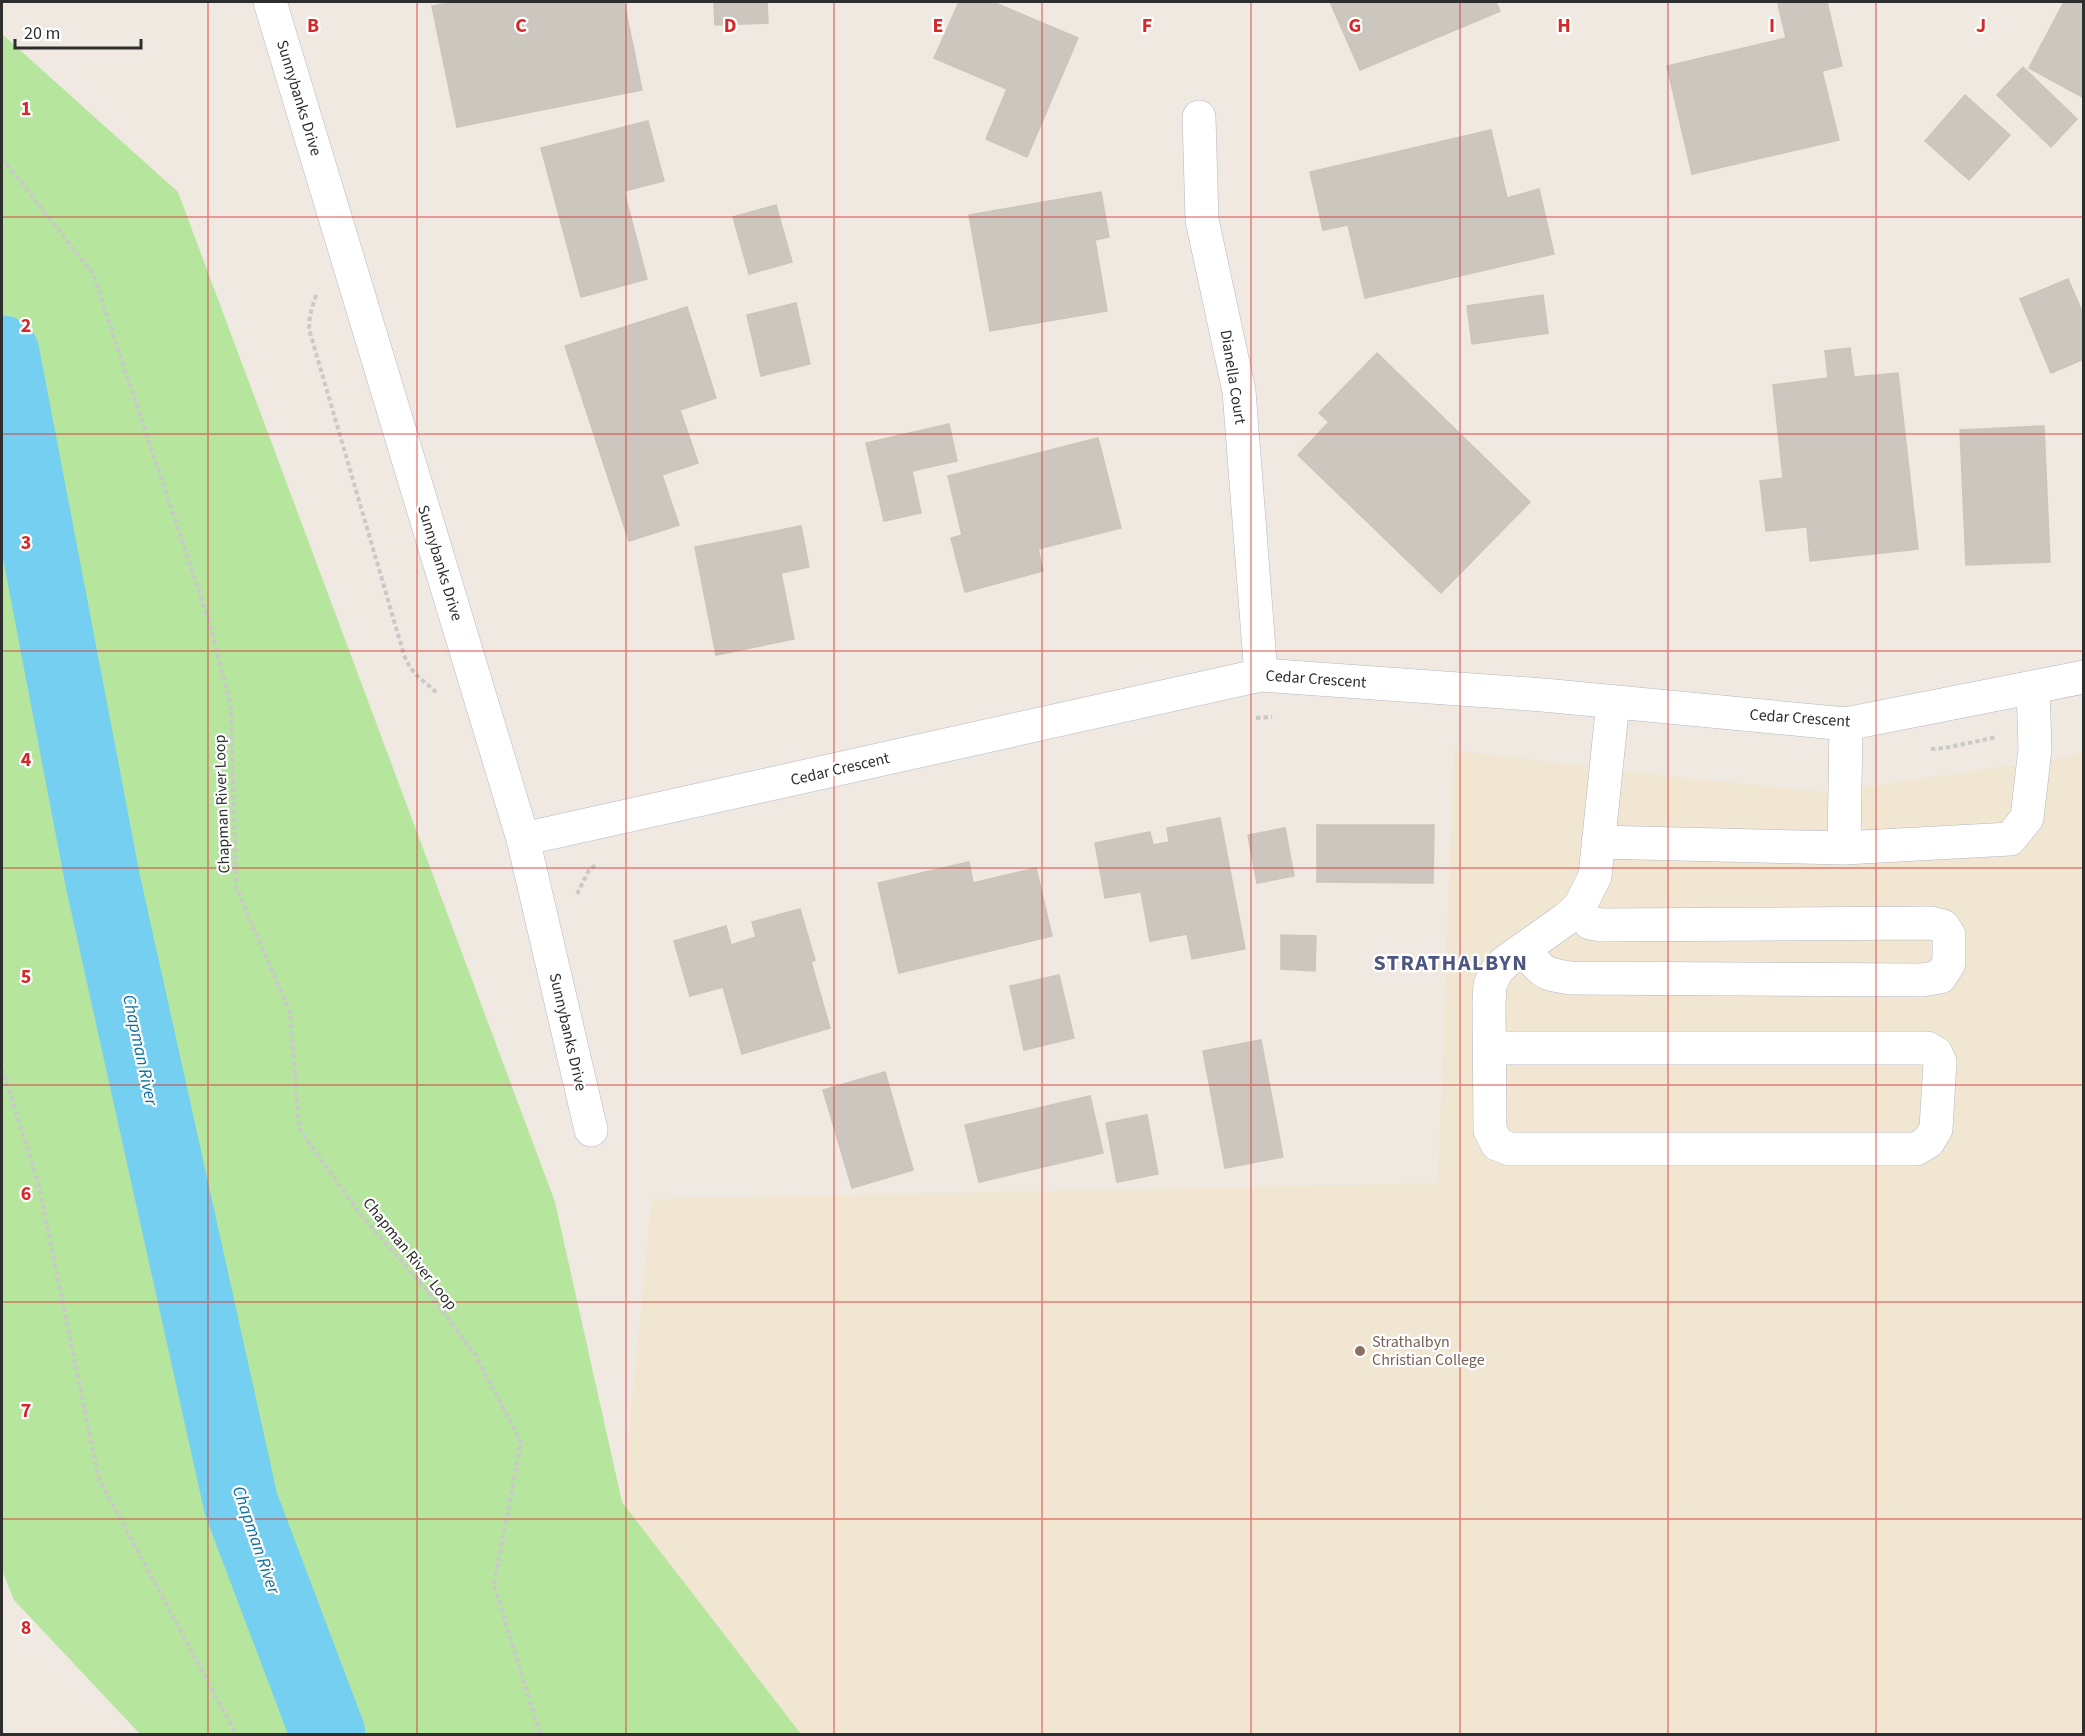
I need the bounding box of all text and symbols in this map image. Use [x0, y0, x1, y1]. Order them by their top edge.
scale bar [15, 12, 141, 50]
text: B [307, 12, 319, 40]
text: C [515, 12, 527, 40]
text: D [724, 12, 736, 40]
text: E [933, 12, 943, 40]
text: F [1142, 12, 1152, 40]
text: G [1349, 12, 1361, 40]
text: H [1557, 12, 1571, 40]
text: I [1769, 12, 1775, 40]
text: J [1976, 12, 1986, 40]
text: 20 m [24, 21, 60, 46]
street label: Sunnybanks Drive [271, 37, 327, 159]
text: 1 [21, 95, 31, 123]
text: 2 [21, 312, 31, 340]
street label: Dianella Court [1215, 328, 1251, 426]
street label: Sunnybanks Drive [412, 502, 468, 624]
text: 3 [21, 529, 31, 557]
street label: Cedar Crescent [1265, 665, 1368, 694]
street label: Cedar Crescent [1749, 704, 1852, 733]
street label: Chapman River Loop [209, 734, 235, 874]
text: 4 [21, 746, 32, 774]
street label: Cedar Crescent [788, 747, 892, 791]
district label: STRATHALBYN [1374, 947, 1528, 979]
text: 5 [21, 963, 31, 991]
street label: Sunnybanks Drive [544, 971, 592, 1093]
water label: Chapman River [116, 992, 164, 1109]
text: 6 [21, 1180, 31, 1208]
street label: Chapman River Loop [358, 1193, 462, 1315]
place label: Strathalbyn Christian College [1372, 1331, 1485, 1371]
marker: Strathalbyn Christian College [1353, 1344, 1367, 1358]
text: 7 [21, 1397, 31, 1425]
water label: Chapman River [226, 1483, 286, 1598]
text: 8 [21, 1614, 31, 1642]

